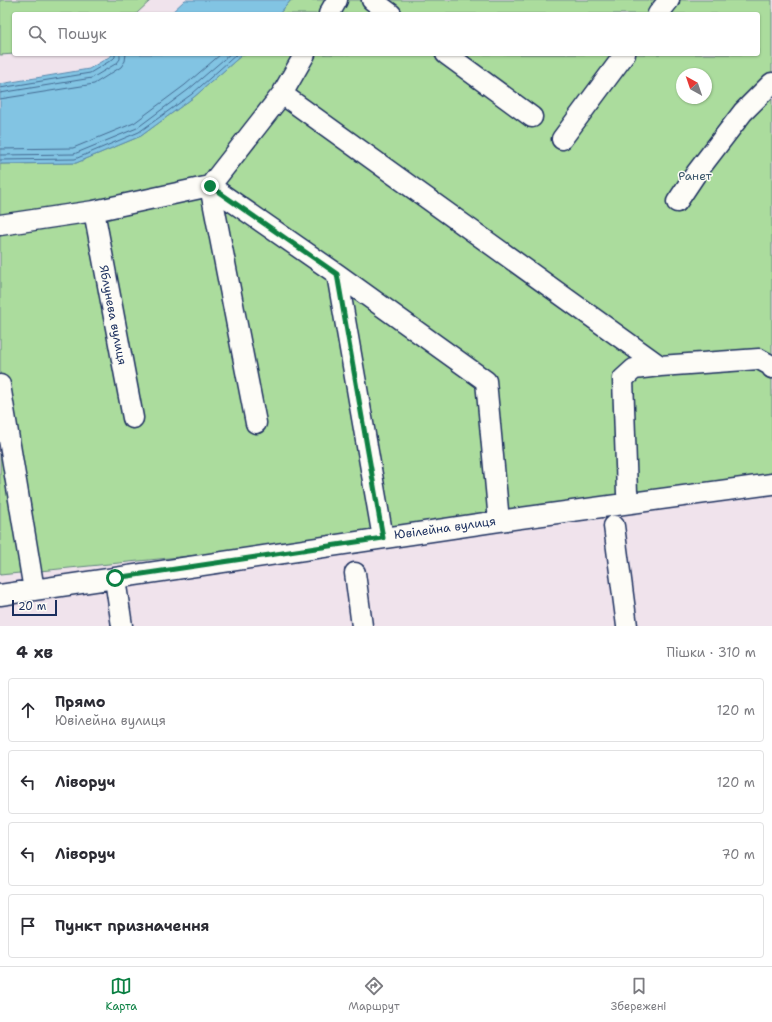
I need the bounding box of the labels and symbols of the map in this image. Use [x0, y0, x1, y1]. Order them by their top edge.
north arrow [676, 68, 712, 104]
park label: Ранет [678, 168, 713, 184]
route end [201, 177, 219, 195]
street label: Яблунева вулиця [95, 264, 131, 366]
street label: Ювілейна вулиця [393, 513, 497, 543]
route start [106, 569, 124, 587]
scale bar [12, 598, 57, 617]

